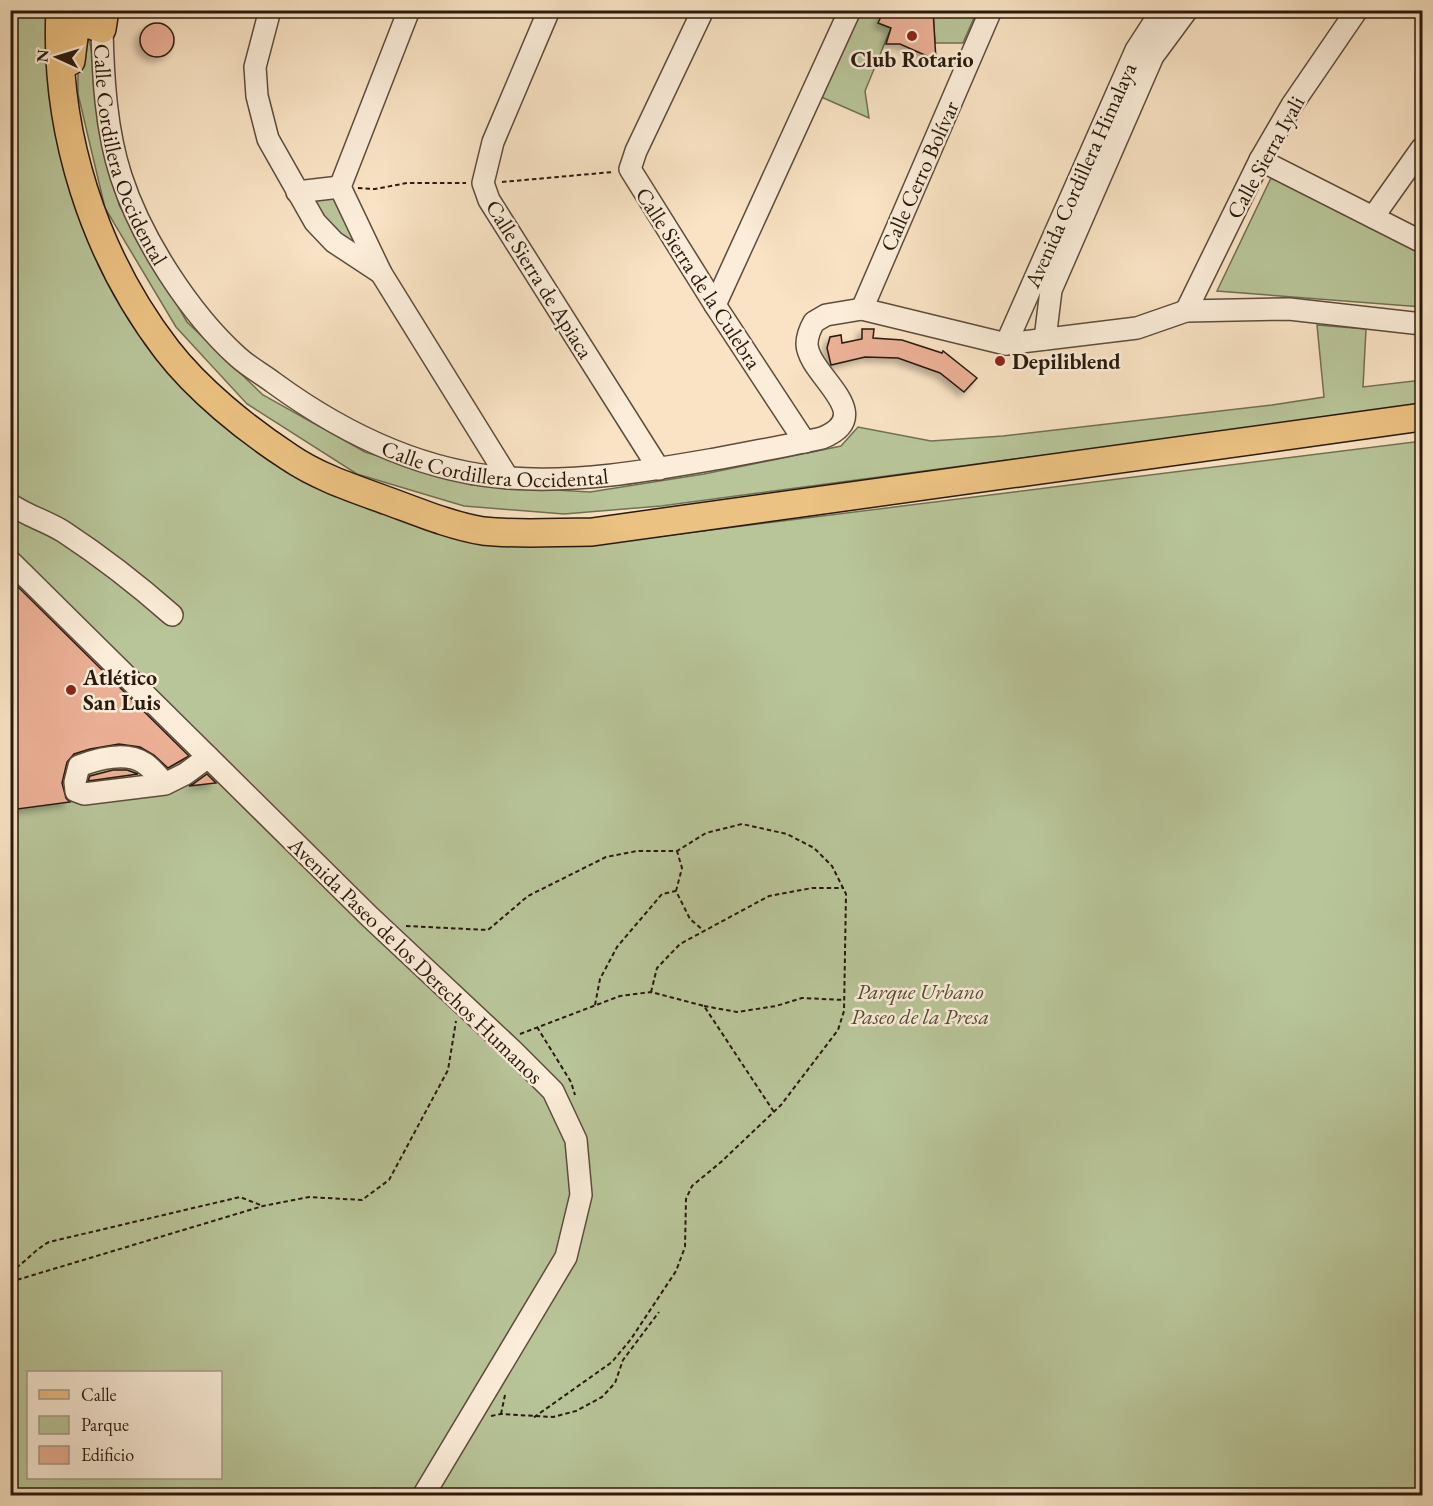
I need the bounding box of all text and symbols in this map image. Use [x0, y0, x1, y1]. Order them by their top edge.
north arrow [27, 27, 87, 87]
marker: Club Rotario [905, 29, 919, 43]
street label: Calle Cordillera Occidental [87, 43, 174, 271]
place label: Club Rotario [850, 45, 974, 74]
text: N [32, 49, 53, 63]
street label: Avenida Cordillera Himalaya [1017, 58, 1143, 293]
street label: Calle Sierra Iyali [1220, 91, 1311, 224]
street label: Calle Cerro Bolívar [873, 96, 966, 256]
street label: Calle Sierra de la Culebra [629, 182, 768, 375]
street label: Calle Sierra de Apiaca [479, 194, 600, 364]
place label: Depiliblend [1012, 347, 1121, 376]
marker: Depiliblend [993, 354, 1007, 368]
street label: Calle Cordillera Occidental [377, 434, 610, 494]
place label: Atlético San Luis [82, 663, 161, 717]
marker: Atlético San Luis [64, 683, 78, 697]
street label: Avenida Paseo de los Derechos Humanos [281, 830, 549, 1090]
park label: Parque Urbano Paseo de la Presa [851, 977, 989, 1031]
legend [27, 1371, 222, 1479]
text: Calle [81, 1383, 117, 1406]
text: Parque [81, 1413, 129, 1436]
text: Edificio [81, 1443, 134, 1466]

